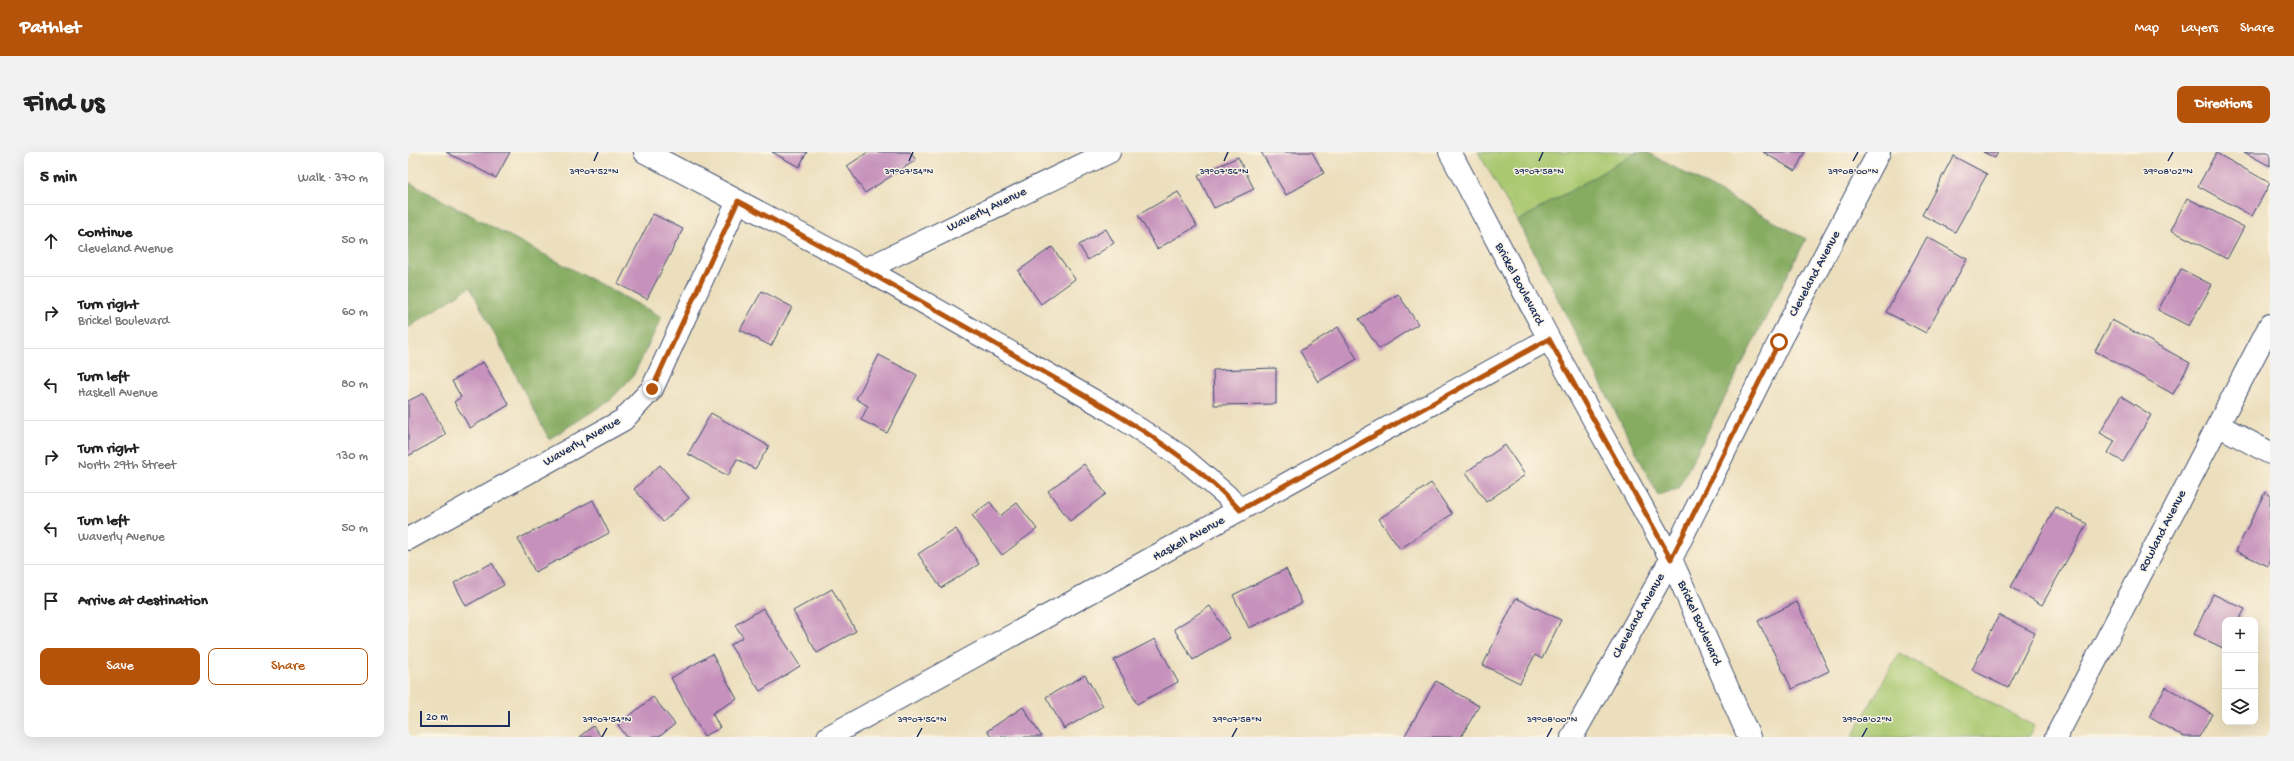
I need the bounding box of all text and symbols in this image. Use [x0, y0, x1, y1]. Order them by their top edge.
text: Pathlet [20, 17, 81, 40]
text: Map [2135, 20, 2159, 37]
text: Layers [2181, 20, 2218, 37]
text: Share [2240, 20, 2274, 37]
button: Directions [2177, 86, 2270, 123]
text: Find us [24, 88, 104, 121]
text: 39°07'52"N [569, 166, 619, 178]
text: 39°07'54"N [884, 166, 934, 178]
text: 39°07'56"N [1198, 166, 1249, 178]
text: 39°07'58"N [1513, 166, 1564, 178]
text: 39°08'00"N [1827, 166, 1879, 178]
text: 39°08'02"N [2142, 166, 2193, 178]
text: 5 min [40, 168, 77, 188]
text: Walk · 370 m [298, 171, 368, 186]
street label: Waverly Avenue [945, 184, 1030, 236]
text: Continue [78, 224, 132, 242]
street label: Cleveland Avenue [1786, 228, 1844, 320]
icon: ahead [40, 230, 62, 252]
text: 50 m [341, 233, 368, 248]
street label: Brickel Boulevard [1491, 239, 1548, 329]
text: Cleveland Avenue [78, 242, 173, 257]
text: Turn right [78, 296, 138, 314]
icon: right [40, 302, 62, 324]
text: 60 m [342, 305, 368, 320]
text: Brickel Boulevard [78, 314, 169, 329]
route start [1770, 333, 1788, 351]
text: Turn left [78, 368, 129, 386]
icon: left [40, 374, 62, 396]
text: 80 m [341, 377, 368, 392]
route end [643, 380, 661, 398]
text: Haskell Avenue [78, 386, 158, 401]
street label: Waverly Avenue [541, 414, 624, 470]
text: Turn right [78, 440, 138, 458]
icon: right [40, 446, 62, 468]
text: 130 m [336, 449, 368, 464]
text: North 29th Street [78, 458, 176, 473]
street label: Rowland Avenue [2136, 487, 2190, 574]
text: Turn left [78, 512, 129, 530]
street label: Haskell Avenue [1150, 513, 1228, 565]
icon: left [40, 518, 62, 540]
text: 50 m [341, 521, 368, 536]
text: Waverly Avenue [78, 530, 165, 545]
street label: Cleveland Avenue [1609, 571, 1669, 661]
street label: Brickel Boulevard [1673, 577, 1725, 669]
icon: arrive [40, 590, 62, 612]
text: Arrive at destination [78, 592, 208, 610]
map controls [2222, 617, 2258, 725]
button: + [2222, 617, 2258, 653]
button: Save [40, 648, 200, 685]
button: Share [208, 648, 368, 685]
button: − [2222, 653, 2258, 689]
button: layers [2222, 689, 2258, 725]
scale bar [420, 709, 510, 728]
text: 20 m [426, 712, 448, 724]
text: 39°07'54"N [582, 714, 632, 726]
text: 39°07'56"N [896, 714, 947, 726]
text: 39°07'58"N [1211, 714, 1262, 726]
text: 39°08'00"N [1526, 714, 1578, 726]
text: 39°08'02"N [1841, 714, 1892, 726]

